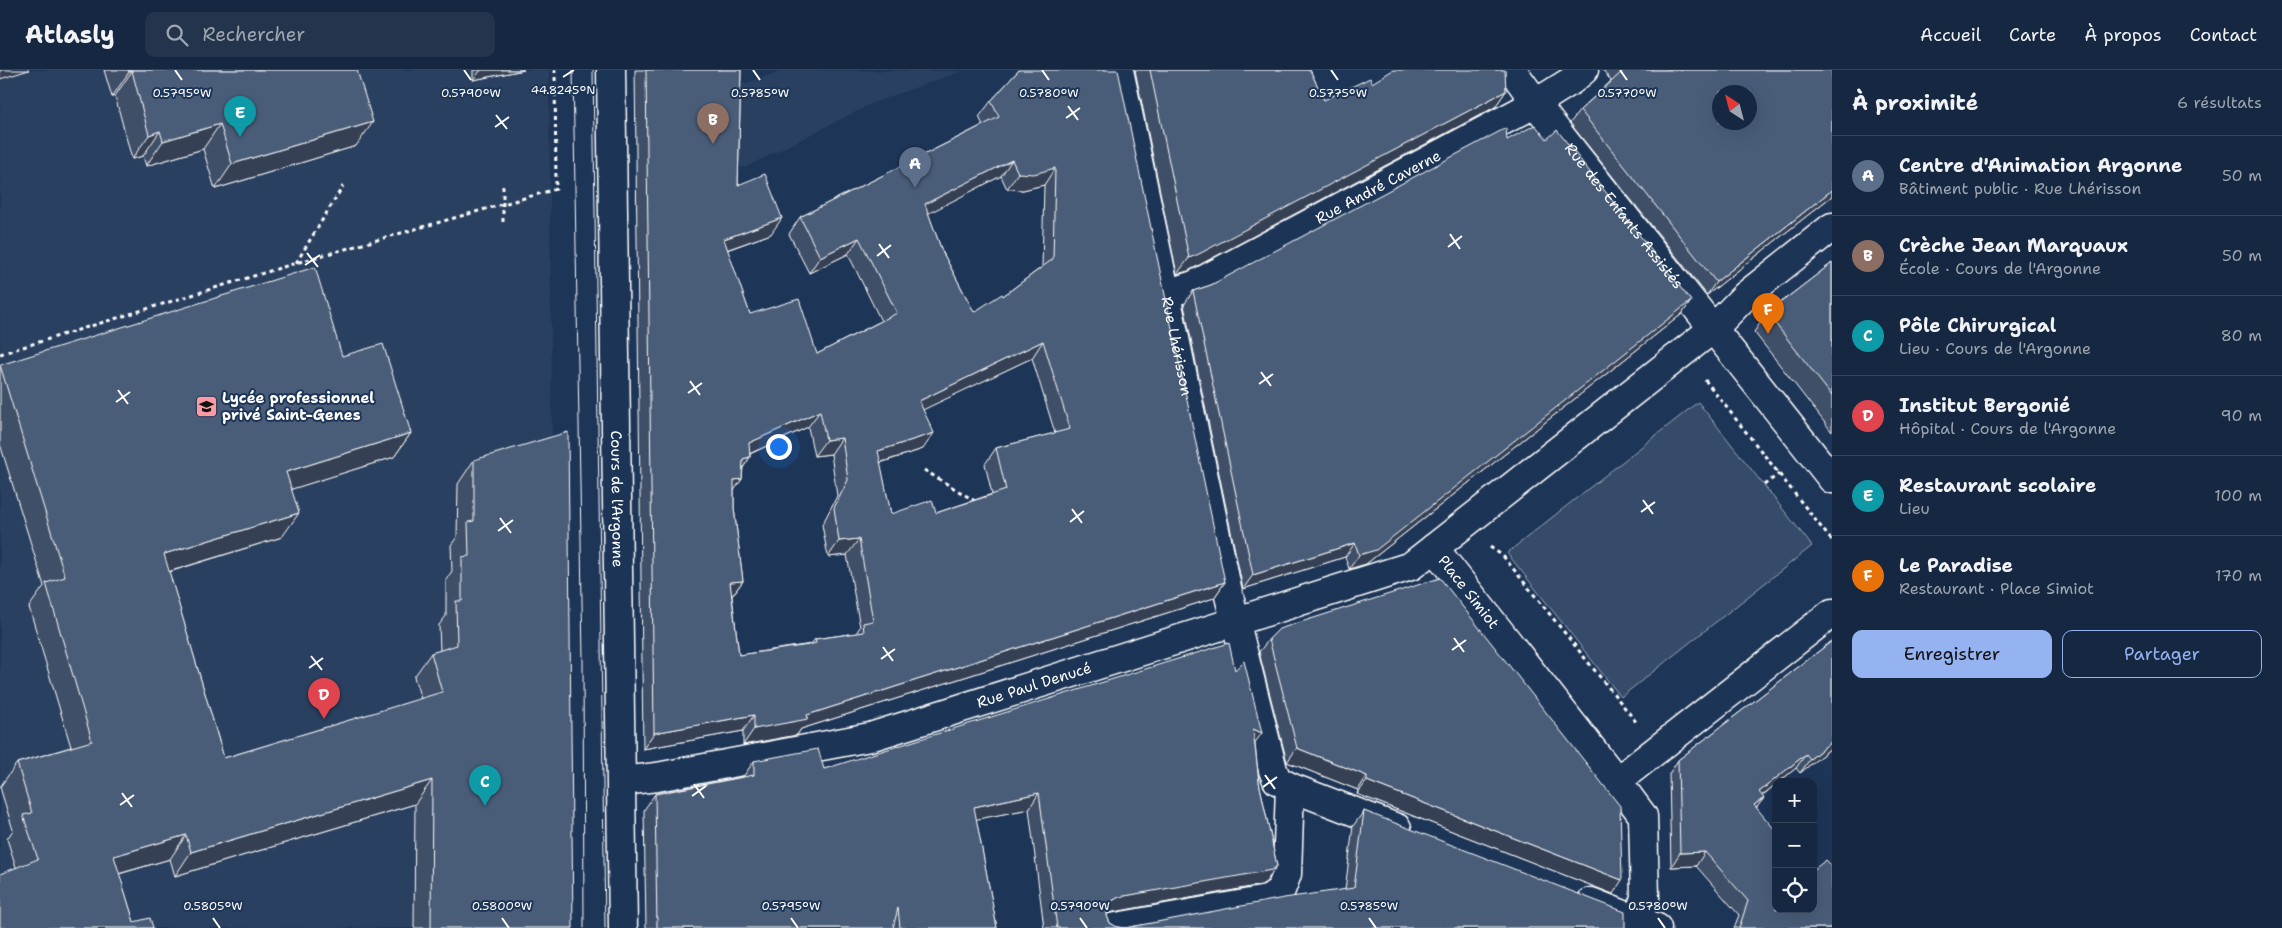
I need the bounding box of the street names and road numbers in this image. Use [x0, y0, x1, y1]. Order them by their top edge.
street label: Rue des Enfants Assistés [1560, 139, 1688, 293]
street label: Rue André Caverne [1312, 145, 1444, 229]
street label: Rue Lhérisson [1156, 295, 1197, 397]
street label: Cours de l'Argonne [606, 430, 628, 568]
street label: Place Simiot [1433, 551, 1504, 633]
street label: Rue Paul Denucé [974, 658, 1094, 713]

